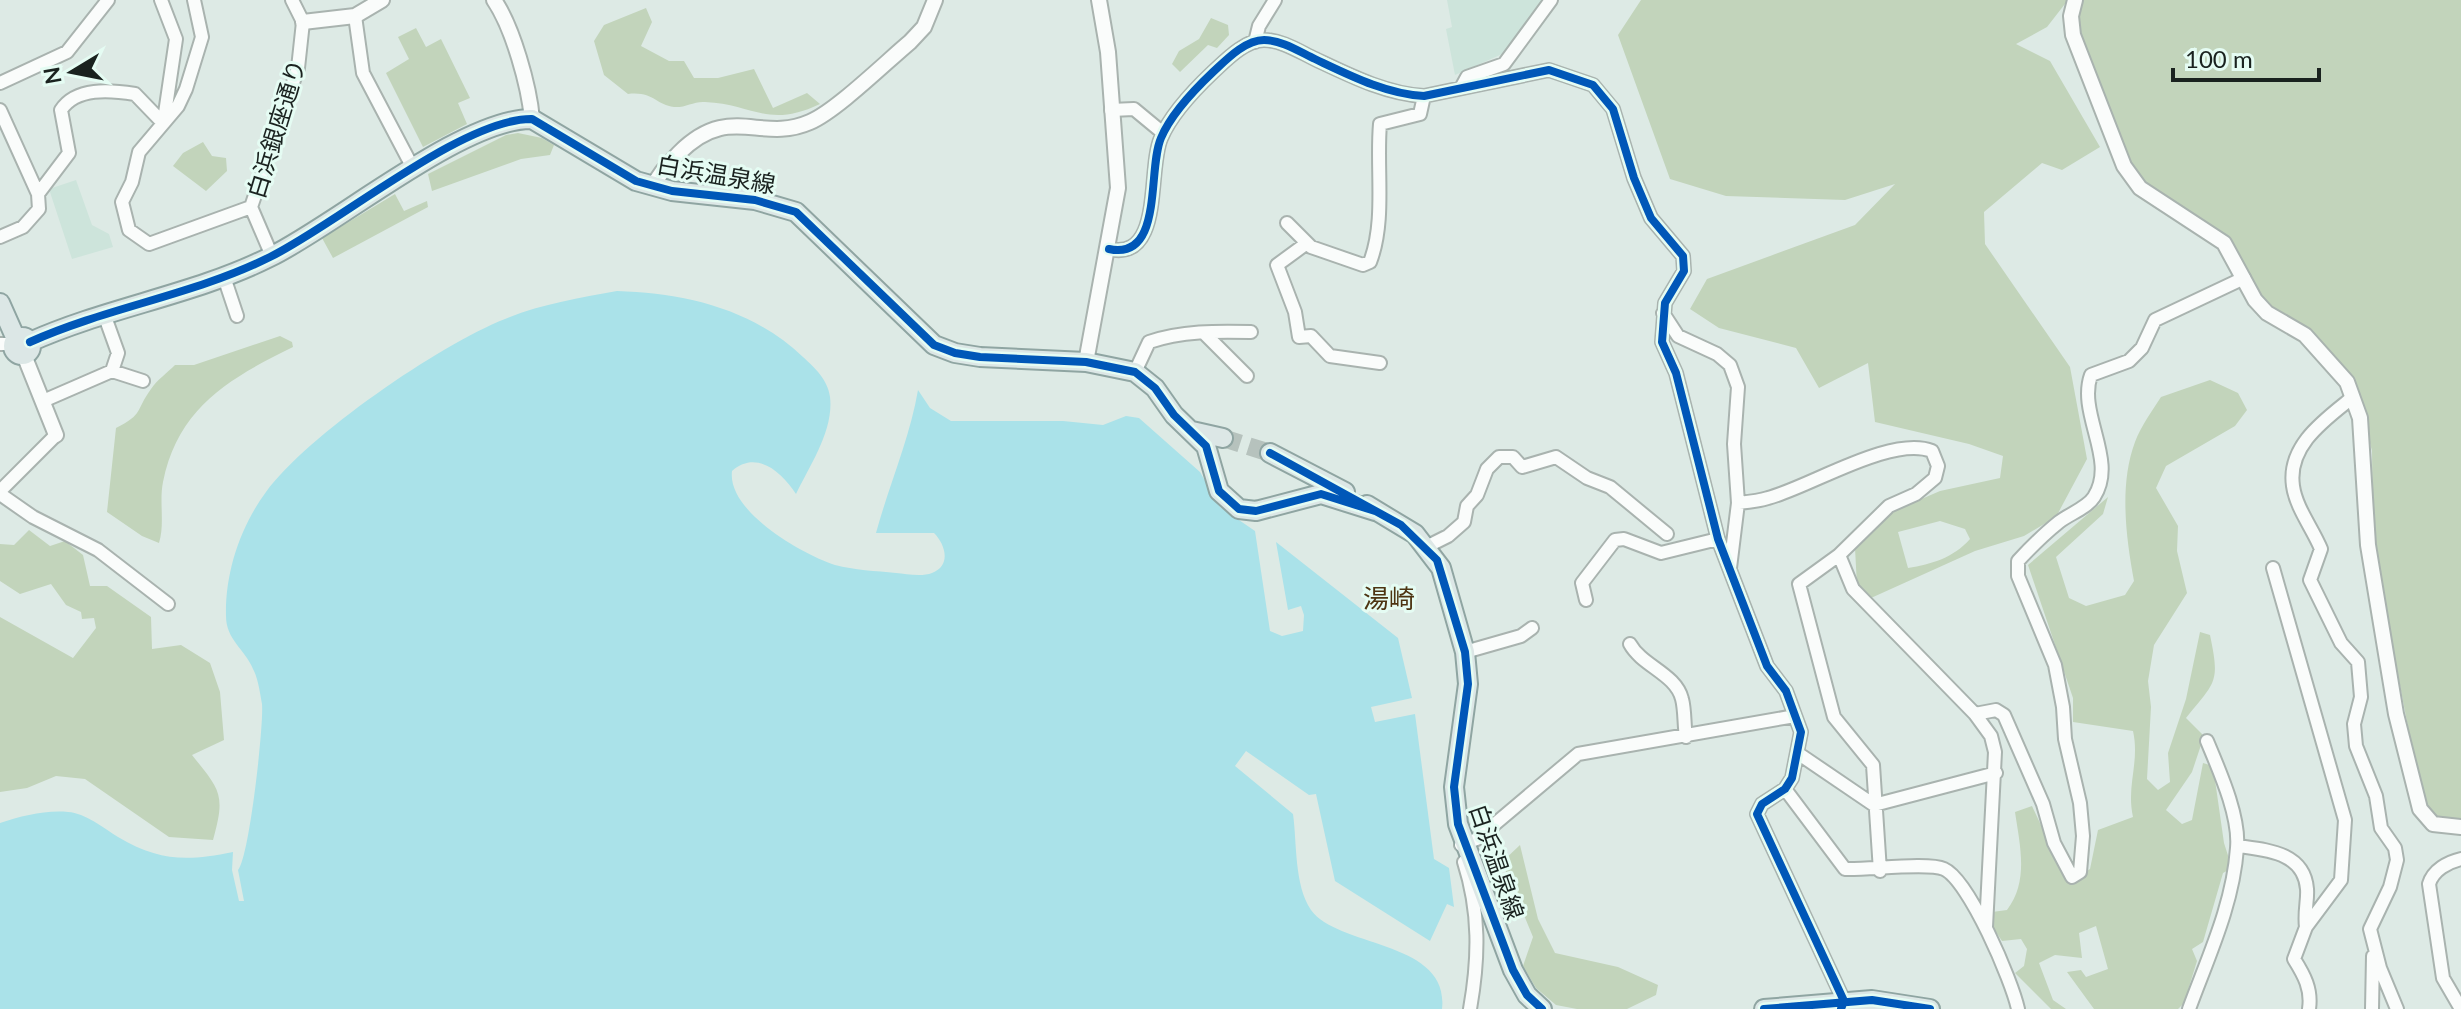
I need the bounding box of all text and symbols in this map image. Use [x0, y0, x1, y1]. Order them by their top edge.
north arrow [32, 32, 112, 112]
scale bar [2173, 32, 2319, 82]
text: 100 m [2185, 44, 2253, 73]
street label: 白浜銀座通り [241, 55, 310, 202]
text: N [37, 65, 67, 86]
street label: 白浜温泉線 [655, 149, 778, 198]
district label: 湯崎 [1363, 582, 1415, 614]
street label: 白浜温泉線 [1464, 800, 1531, 923]

